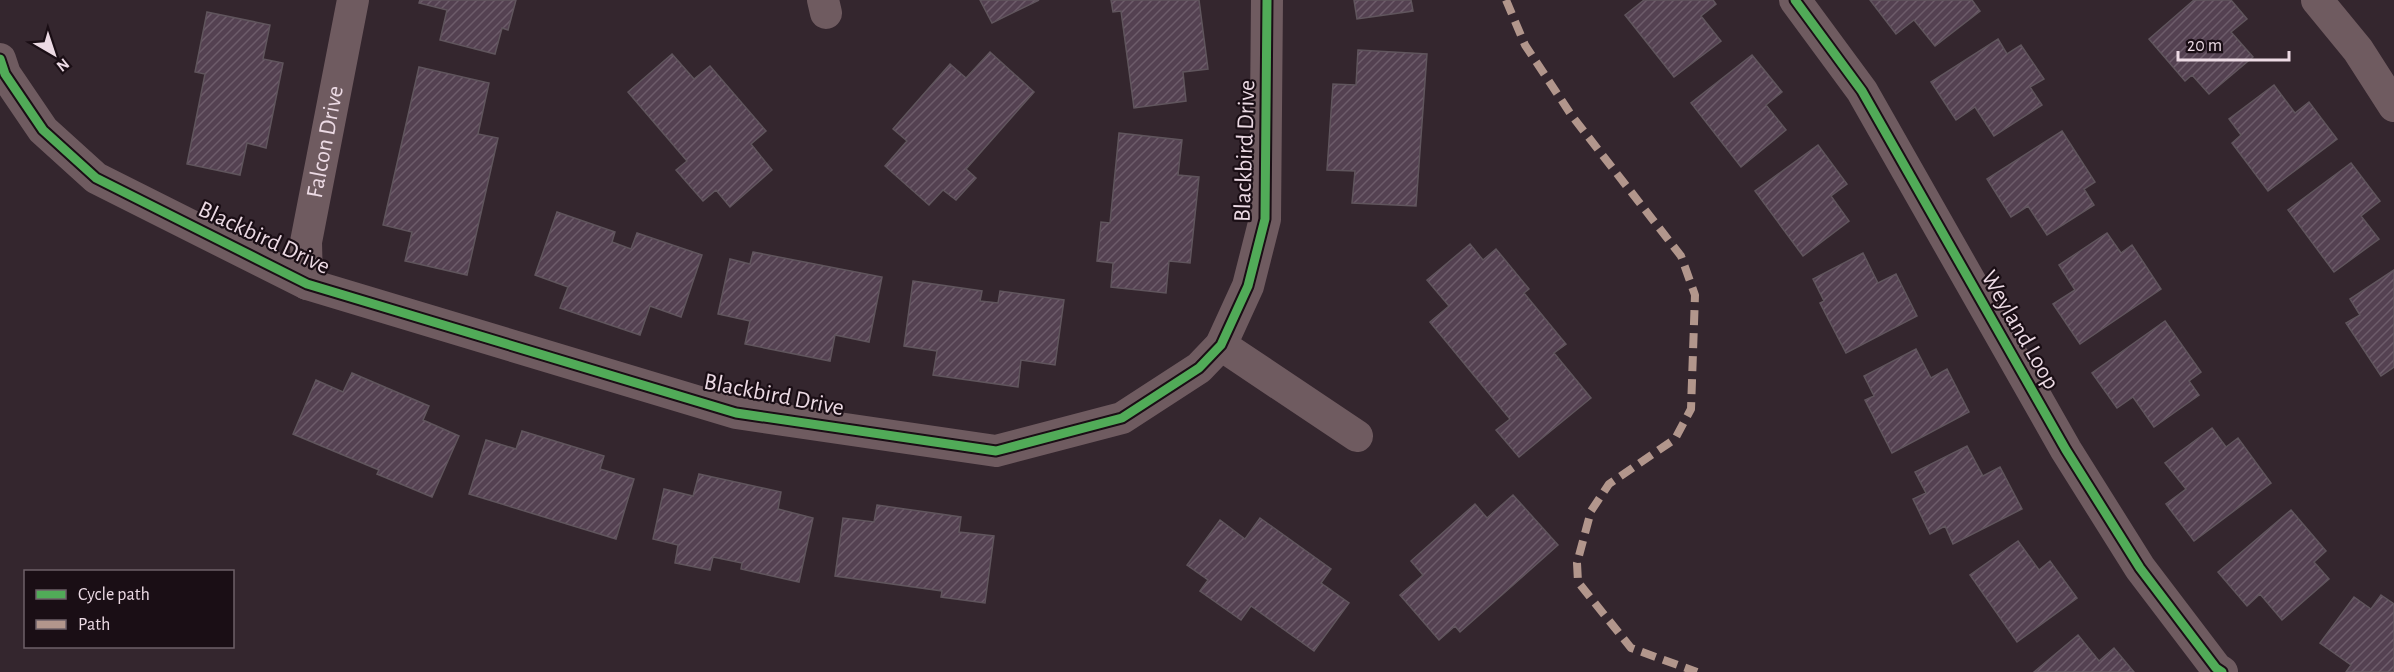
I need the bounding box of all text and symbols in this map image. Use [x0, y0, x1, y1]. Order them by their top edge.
north arrow [24, 24, 84, 84]
scale bar [2178, 24, 2289, 62]
text: 20 m [2187, 37, 2222, 55]
text: N [53, 55, 72, 75]
street label: Blackbird Drive [1231, 79, 1259, 223]
street label: Falcon Drive [303, 84, 348, 200]
street label: Blackbird Drive [194, 197, 334, 279]
street label: Weyland Loop [1976, 267, 2064, 393]
street label: Blackbird Drive [702, 370, 846, 420]
legend [24, 570, 234, 648]
text: Cycle path [78, 586, 150, 604]
text: Path [78, 616, 110, 634]

